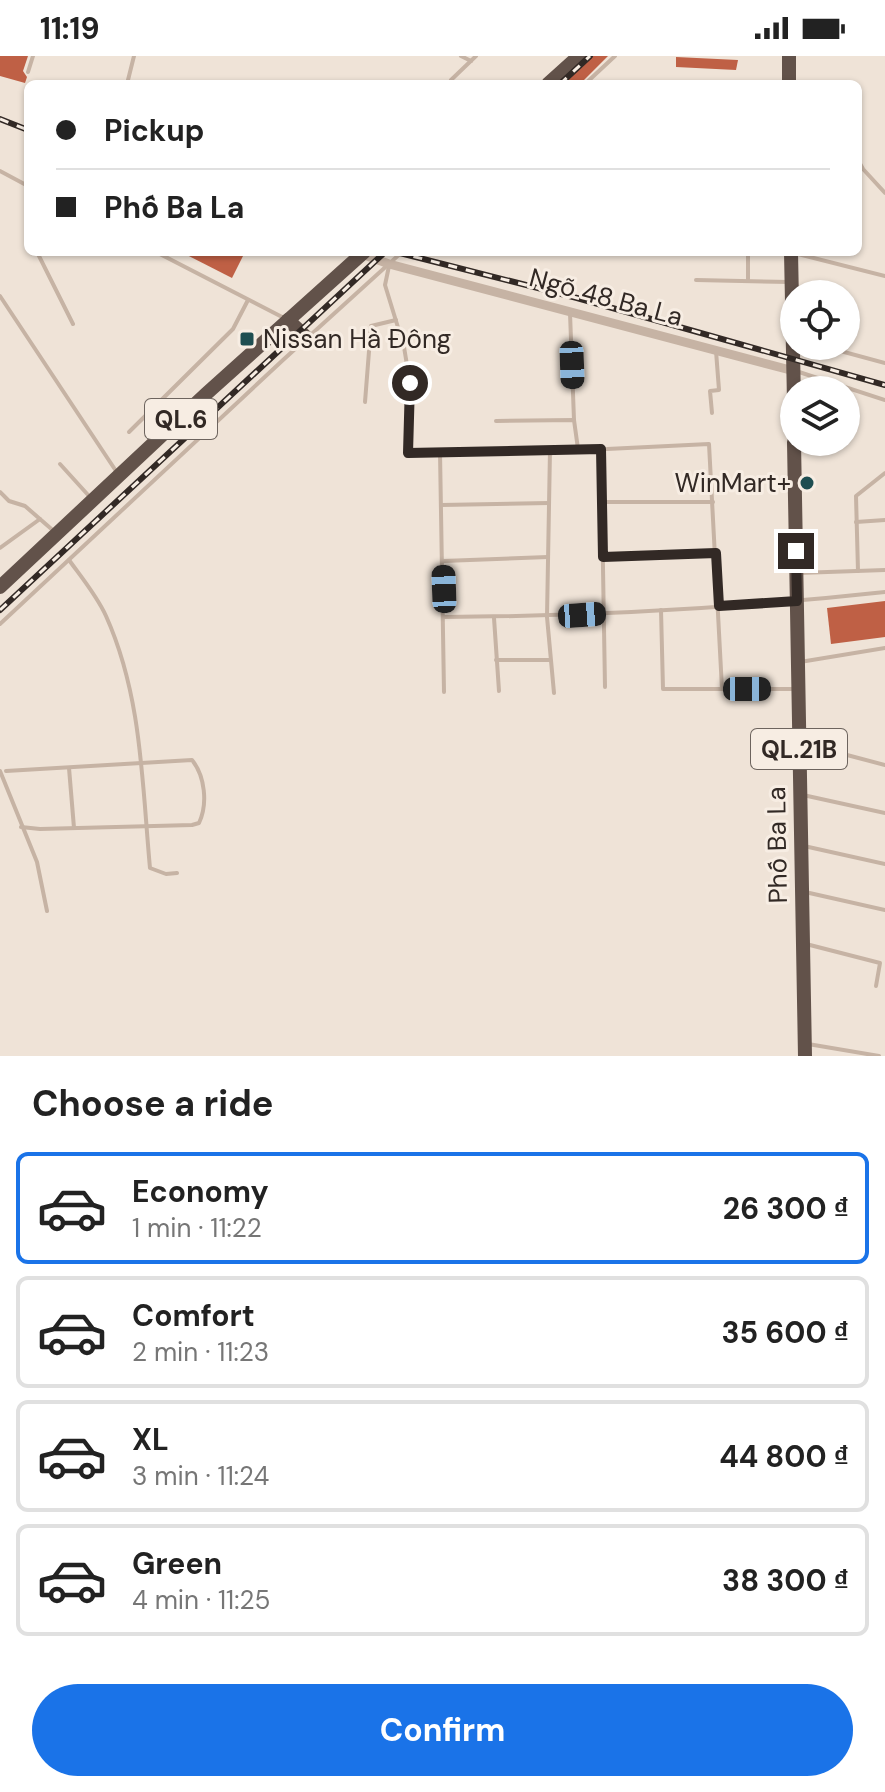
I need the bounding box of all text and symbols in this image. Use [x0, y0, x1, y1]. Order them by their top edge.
text: 11:19 [40, 9, 99, 48]
text: Pickup [104, 111, 204, 150]
text: Phố Ba La [104, 188, 244, 227]
street label: Ngõ 48 Ba La [526, 260, 686, 334]
map controls [780, 280, 860, 456]
button: locate [780, 280, 860, 360]
place label: Nissan Hà Đông [263, 322, 451, 356]
marker: Nissan Hà Đông [238, 330, 256, 348]
car [559, 341, 585, 389]
route start [392, 365, 428, 401]
button: layers [780, 376, 860, 456]
road number: QL.6 [145, 399, 217, 439]
place label: WinMart+ [675, 466, 791, 500]
marker: WinMart+ [798, 474, 816, 492]
route end [778, 533, 814, 569]
car [431, 565, 457, 613]
car [557, 601, 607, 629]
car [723, 677, 771, 701]
road number: QL.21B [751, 729, 847, 769]
street label: Phố Ba La [759, 786, 795, 904]
text: Choose a ride [32, 1080, 273, 1127]
icon: car [36, 1172, 108, 1244]
text: Economy [132, 1172, 269, 1211]
text: 26 300 ₫ [723, 1189, 849, 1228]
text: 1 min · 11:22 [132, 1211, 262, 1245]
icon: car [36, 1296, 108, 1368]
text: Comfort [132, 1296, 255, 1335]
text: 35 600 ₫ [721, 1313, 849, 1352]
text: 2 min · 11:23 [132, 1335, 269, 1369]
icon: car [36, 1420, 108, 1492]
text: XL [132, 1420, 169, 1459]
text: 44 800 ₫ [719, 1437, 849, 1476]
text: 3 min · 11:24 [132, 1459, 269, 1493]
icon: car [36, 1544, 108, 1616]
text: Green [132, 1544, 222, 1583]
text: 38 300 ₫ [722, 1561, 849, 1600]
text: 4 min · 11:25 [132, 1583, 270, 1617]
button: Confirm [32, 1684, 853, 1776]

